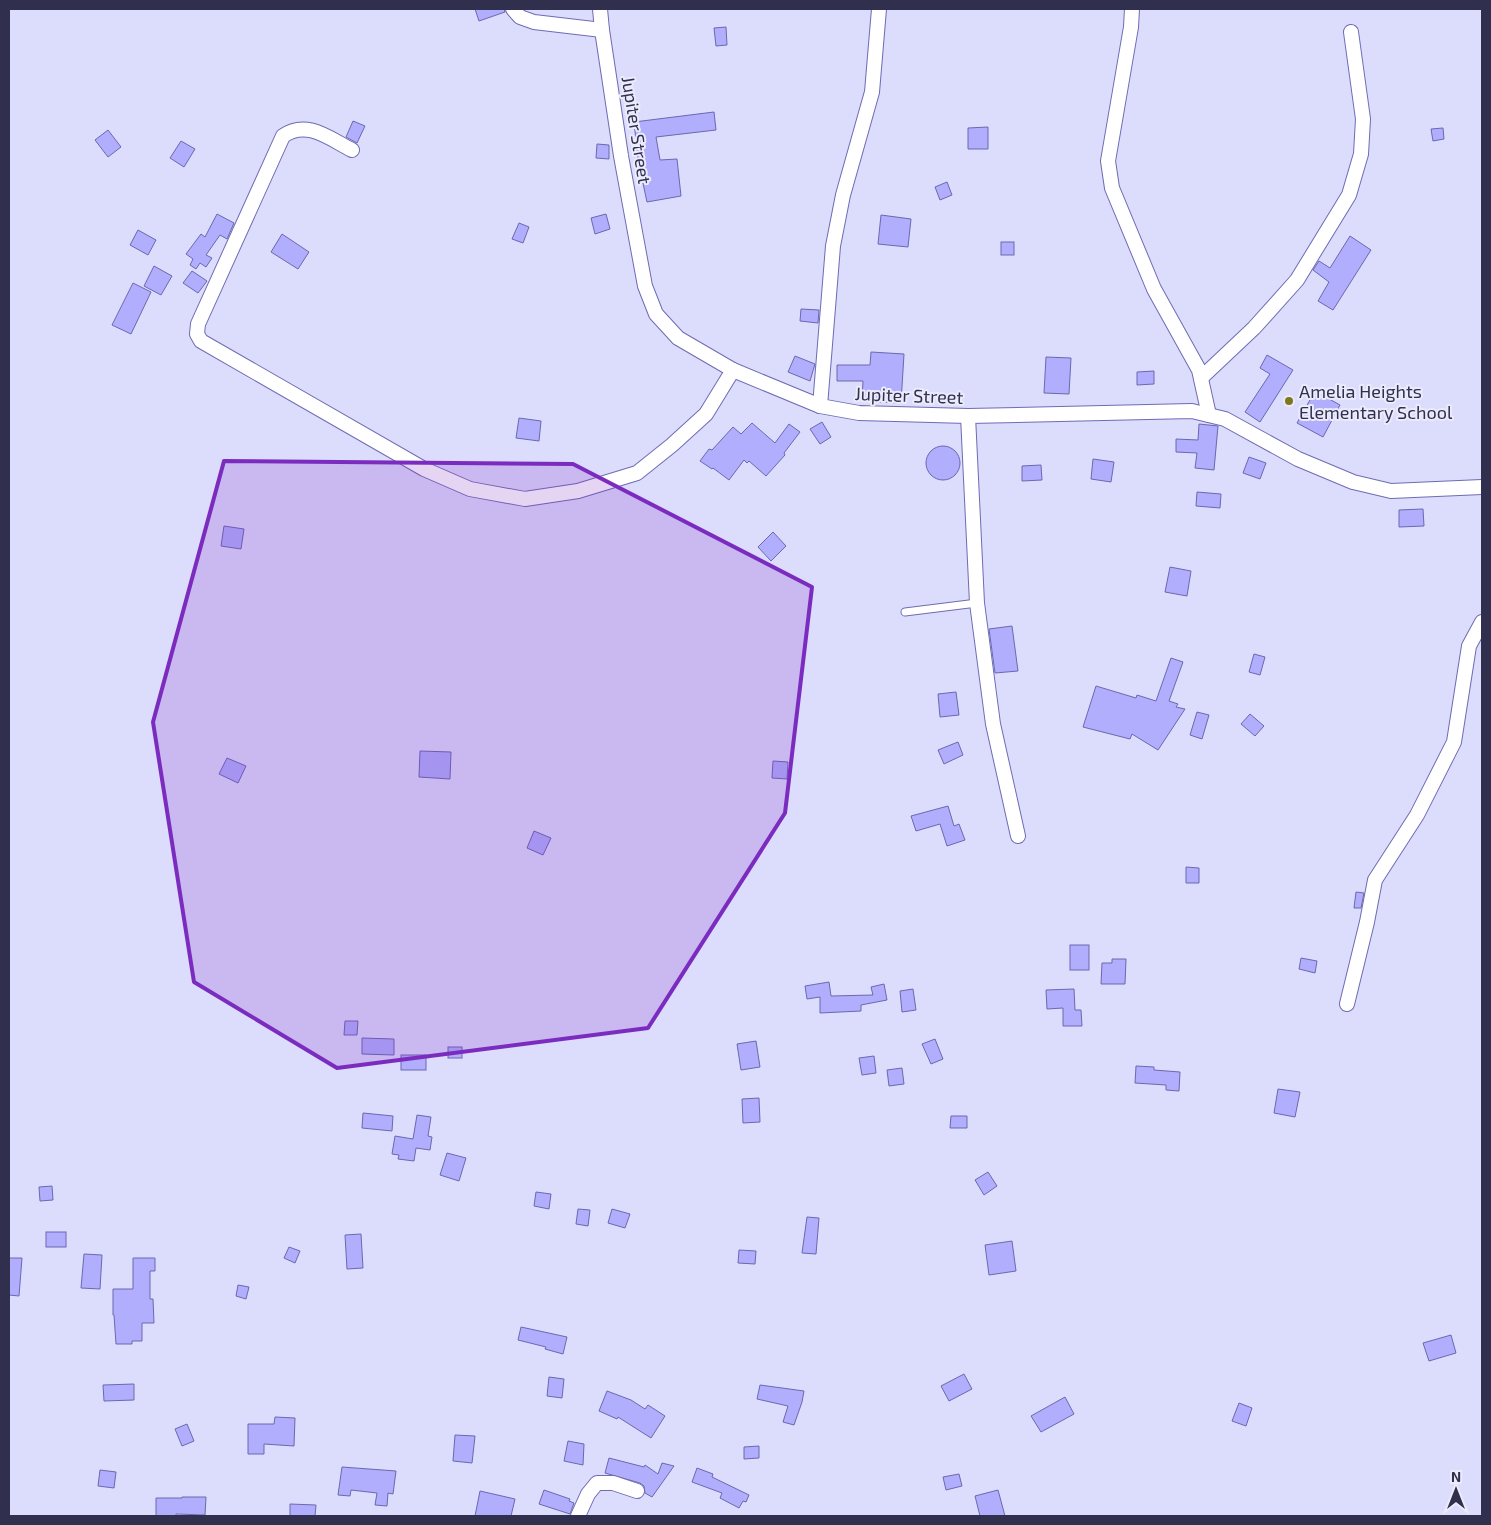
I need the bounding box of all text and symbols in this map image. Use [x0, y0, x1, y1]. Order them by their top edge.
street label: Jupiter Street [618, 75, 656, 186]
place label: Amelia Heights Elementary School [1299, 380, 1453, 423]
street label: Jupiter Street [854, 382, 964, 408]
marker: Amelia Heights Elementary School [1283, 395, 1295, 407]
north arrow [1431, 1465, 1481, 1515]
text: N [1451, 1468, 1461, 1485]

